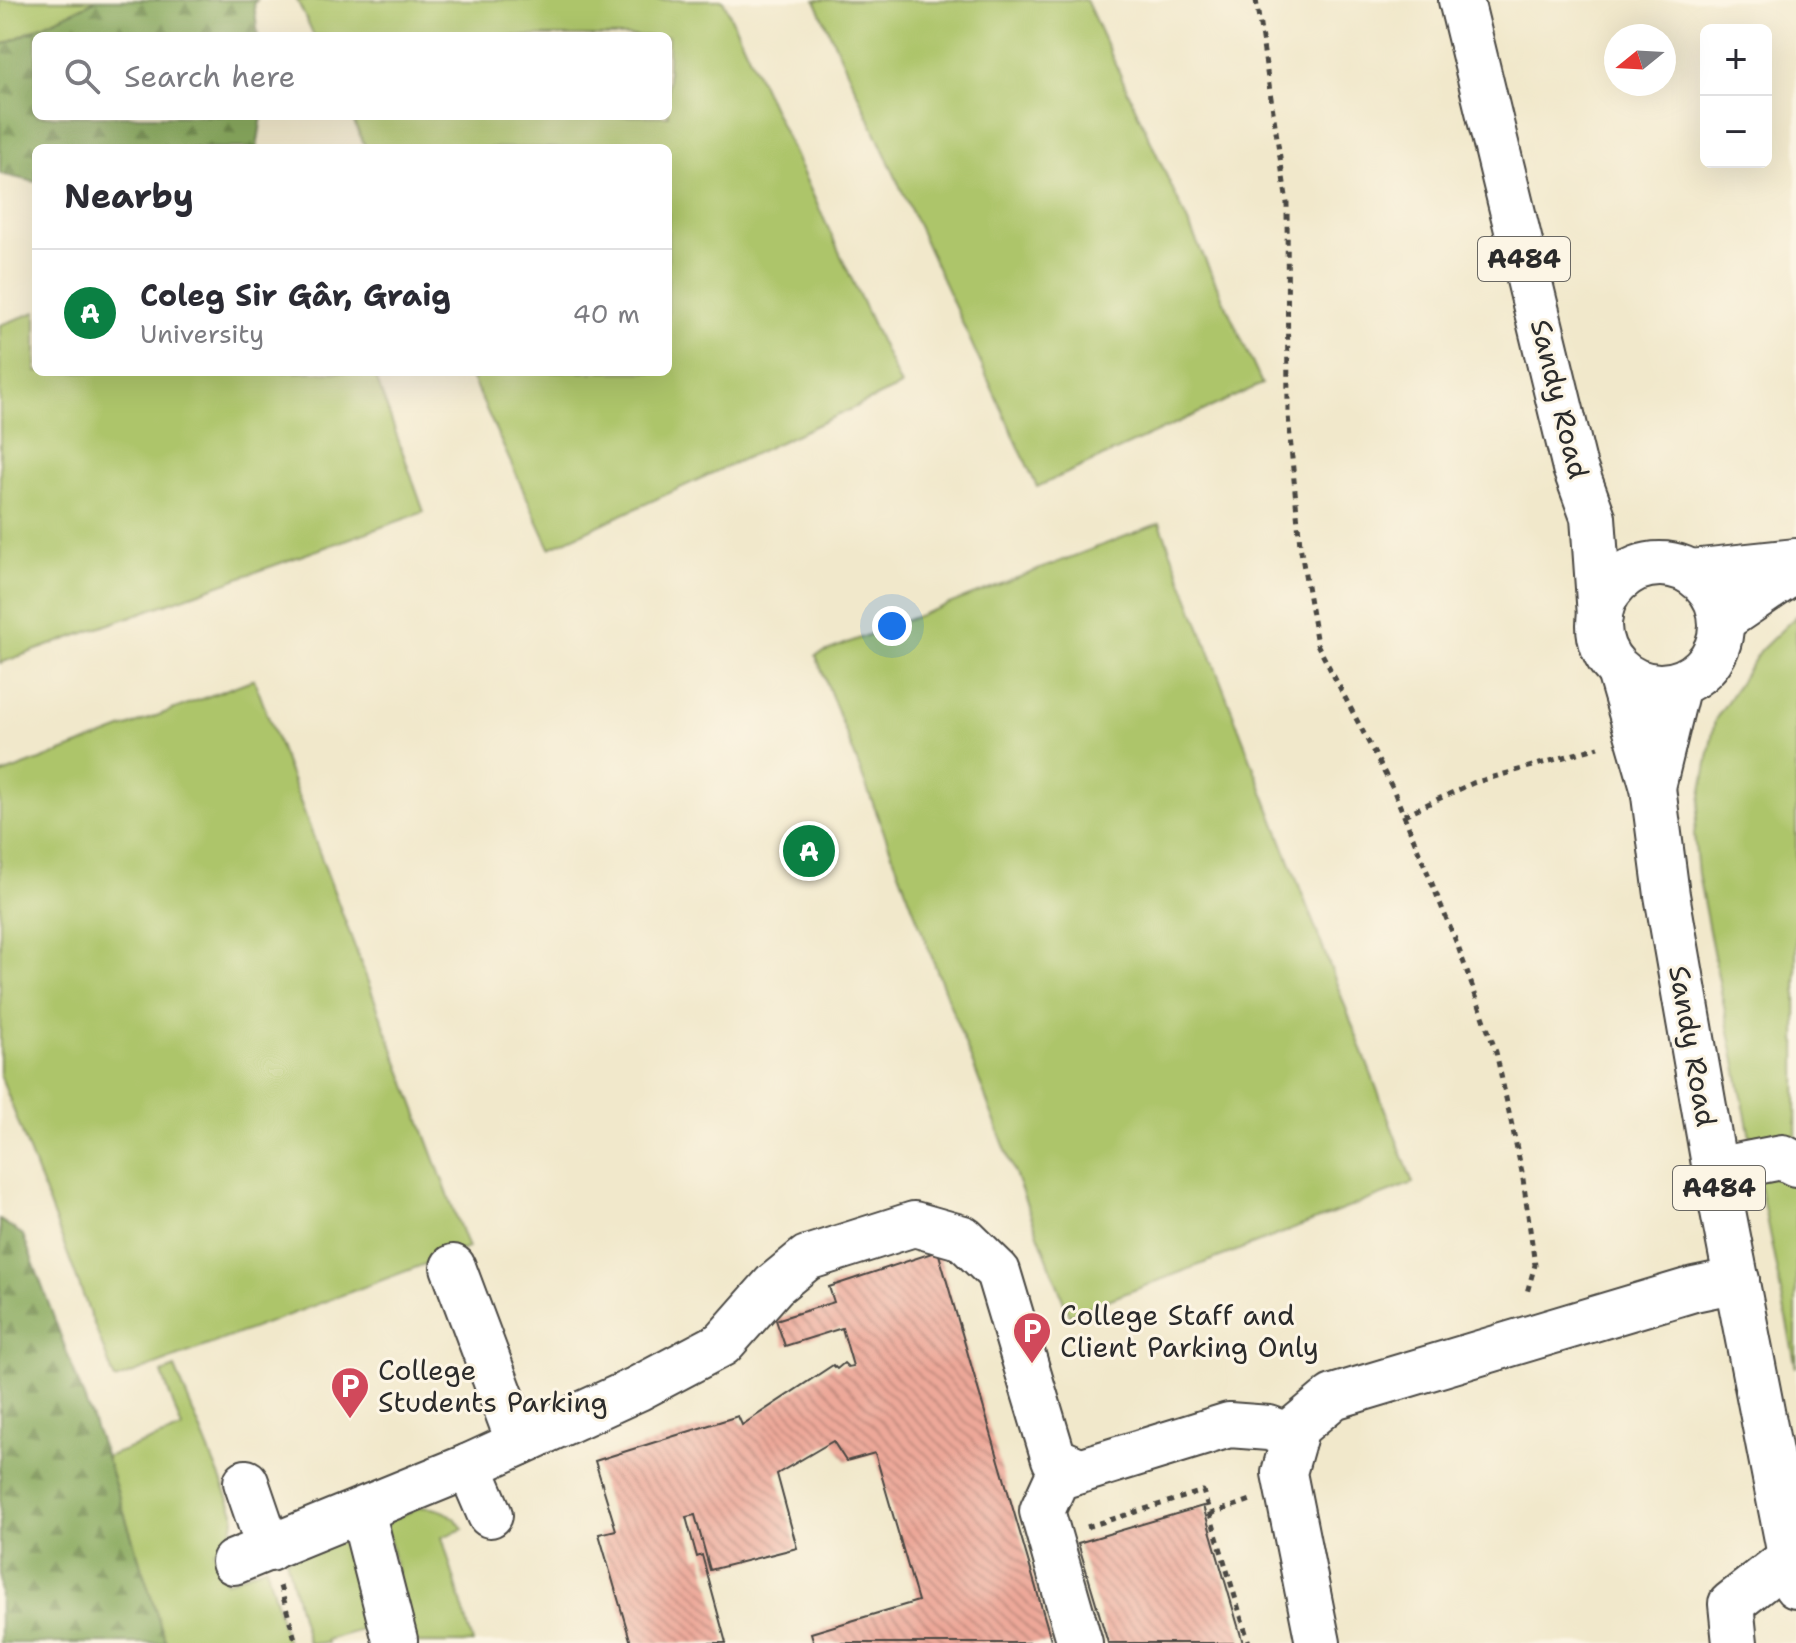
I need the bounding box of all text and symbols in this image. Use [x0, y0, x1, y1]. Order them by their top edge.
north arrow [1604, 24, 1676, 96]
map controls [1700, 24, 1772, 168]
button: + [1700, 24, 1772, 96]
search box [32, 32, 672, 120]
icon: search [60, 54, 104, 98]
text: Search here [124, 56, 295, 97]
button: − [1700, 96, 1772, 168]
text: Nearby [64, 173, 194, 219]
road number: A484 [1478, 237, 1570, 281]
text: Coleg Sir Gâr, Graig [140, 275, 451, 316]
text: A [80, 296, 100, 331]
text: 40 m [573, 296, 640, 331]
street label: Sandy Road [1522, 315, 1598, 483]
text: University [140, 316, 264, 351]
your location [872, 606, 912, 646]
pin: A [783, 821, 835, 881]
street label: Sandy Road [1660, 962, 1726, 1130]
road number: A484 [1673, 1166, 1765, 1210]
place label: College Staff and Client Parking Only [1060, 1296, 1319, 1366]
parking icon: College Staff and Client Parking Only [1011, 1310, 1053, 1365]
place label: College Students Parking [378, 1351, 608, 1421]
parking icon: College Students Parking [329, 1365, 371, 1420]

